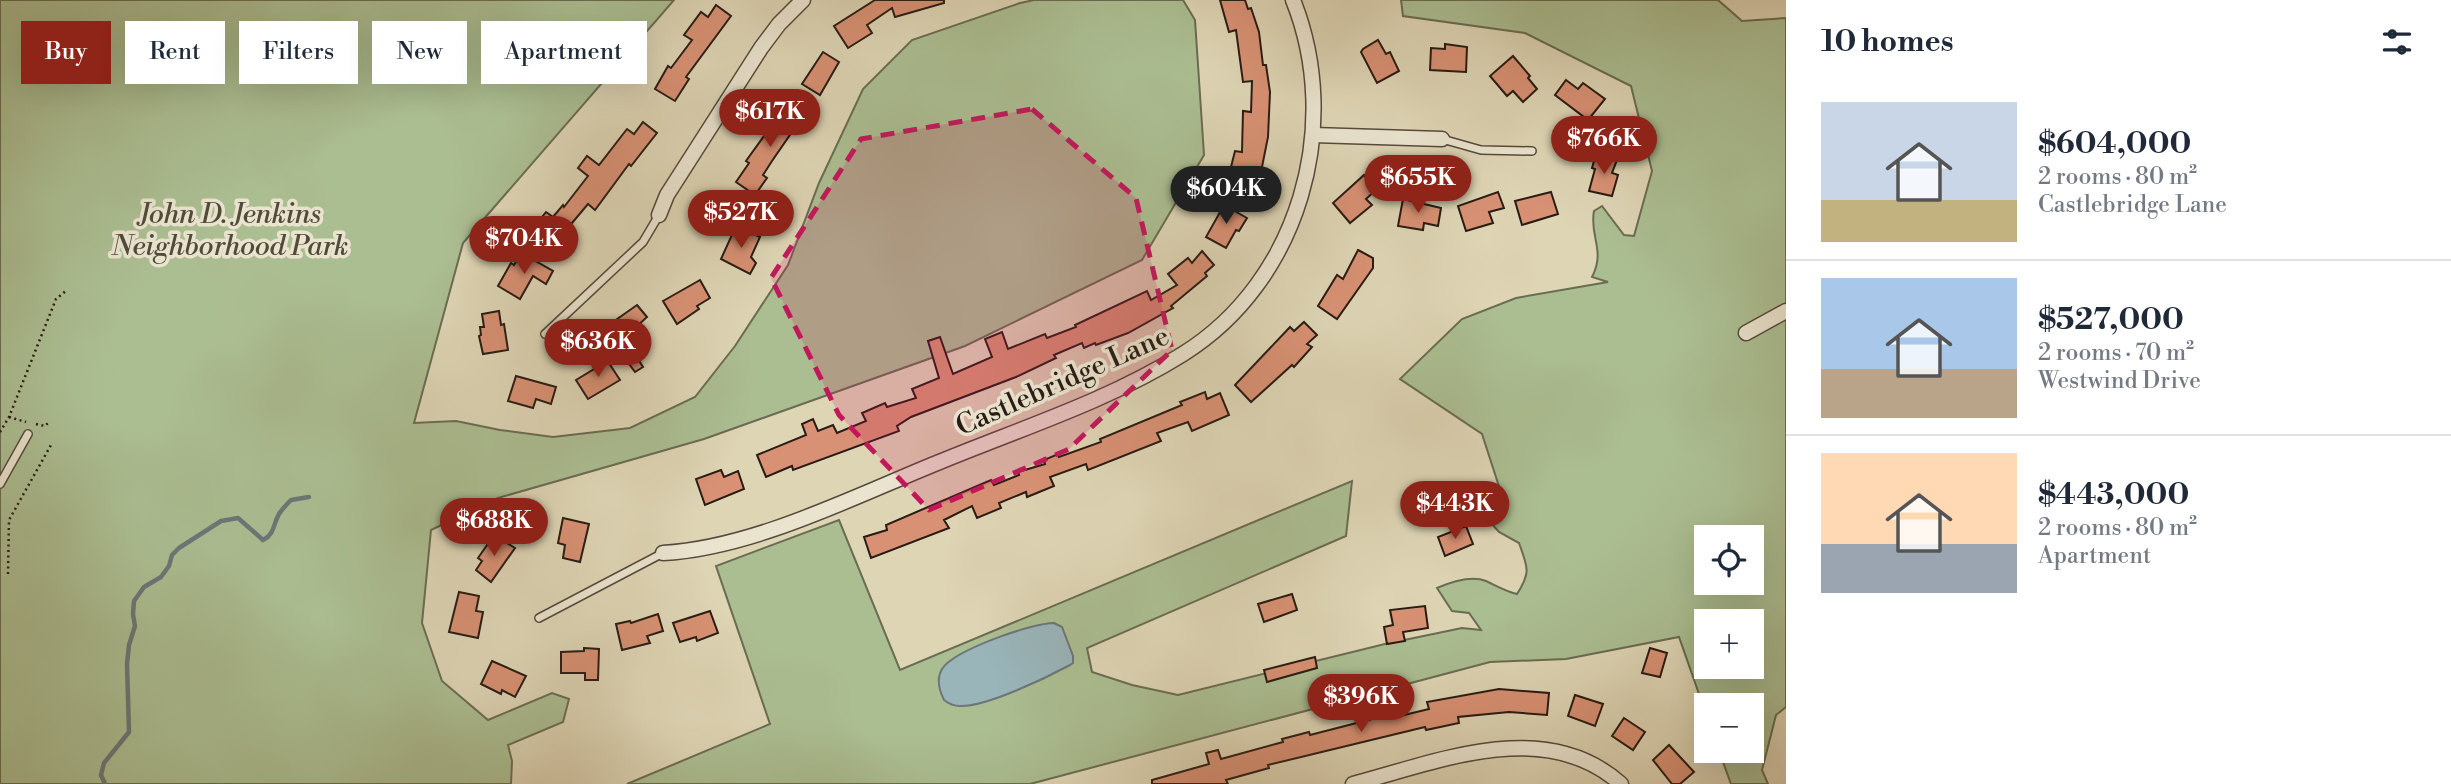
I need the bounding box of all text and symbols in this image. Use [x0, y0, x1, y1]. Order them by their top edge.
chip: Buy [21, 21, 111, 84]
chip: Rent [125, 21, 225, 84]
chip: Filters [239, 21, 358, 84]
chip: New [372, 21, 467, 84]
chip: Apartment [481, 21, 647, 84]
text: 10 homes [1821, 23, 1954, 61]
icon: filters [2378, 23, 2416, 61]
pin: $617K [721, 90, 819, 149]
text: $617K [735, 98, 805, 126]
pin: $766K [1555, 116, 1653, 176]
text: $766K [1567, 125, 1641, 153]
text: $604,000 [2038, 125, 2191, 163]
icon: home [1877, 130, 1961, 214]
pin: $655K [1369, 156, 1467, 215]
text: 2 rooms · 80 m² [2038, 163, 2197, 191]
text: $655K [1380, 164, 1456, 192]
pin: $604K [1177, 166, 1275, 226]
text: $604K [1187, 175, 1265, 203]
pin: $527K [692, 190, 790, 250]
text: Castlebridge Lane [2038, 191, 2227, 219]
park label: John D. Jenkins Neighborhood Park [111, 197, 348, 264]
text: $527K [704, 199, 778, 227]
pin: $704K [475, 216, 573, 276]
text: $704K [485, 225, 563, 253]
text: $527,000 [2038, 301, 2184, 339]
icon: home [1877, 306, 1961, 390]
street label: Castlebridge Lane [950, 319, 1175, 444]
pin: $636K [549, 320, 647, 379]
text: $636K [560, 328, 636, 356]
text: 2 rooms · 70 m² [2038, 339, 2194, 367]
text: Westwind Drive [2038, 367, 2201, 395]
text: $443,000 [2038, 476, 2189, 514]
icon: home [1877, 481, 1961, 565]
pin: $443K [1406, 482, 1504, 541]
text: $443K [1416, 490, 1494, 518]
pin: $688K [445, 498, 543, 558]
text: $688K [456, 507, 532, 535]
text: 2 rooms · 80 m² [2038, 514, 2197, 542]
map controls [1694, 525, 1764, 763]
button: locate [1694, 525, 1764, 595]
text: Apartment [2038, 542, 2151, 570]
button: + [1694, 609, 1764, 679]
pin: $396K [1312, 674, 1410, 734]
text: $396K [1323, 683, 1399, 711]
button: − [1694, 693, 1764, 763]

